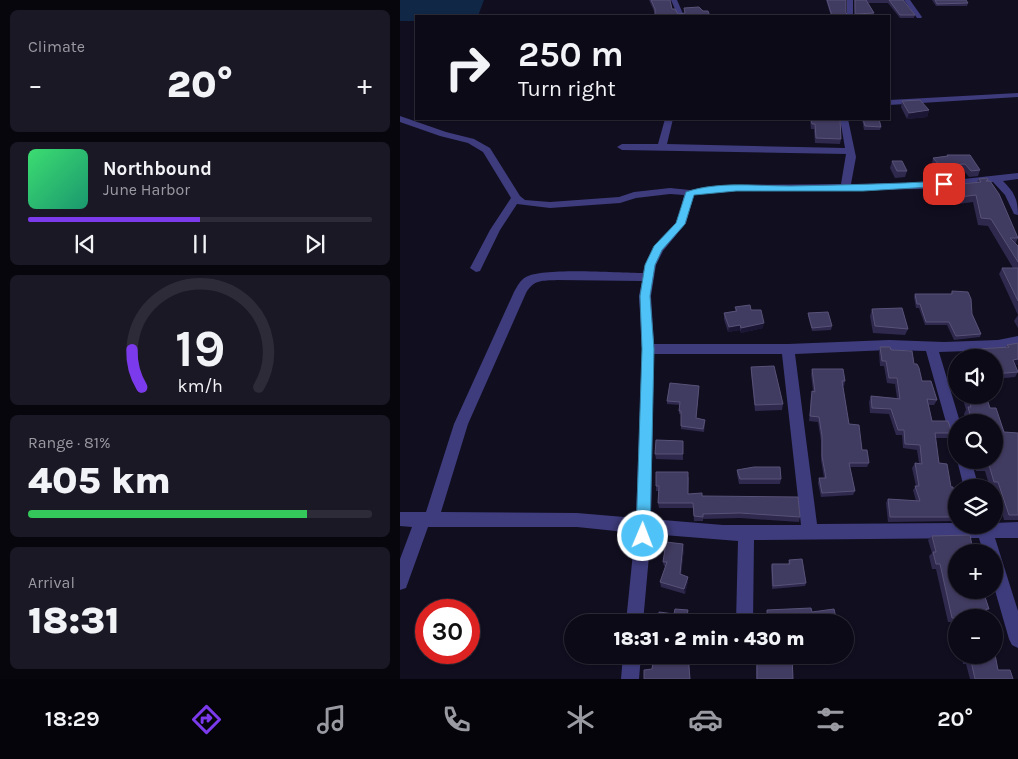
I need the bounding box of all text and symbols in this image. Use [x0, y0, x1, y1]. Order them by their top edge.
text: 250 m [518, 34, 624, 75]
icon: right [435, 35, 500, 100]
text: Climate [28, 37, 85, 56]
text: 20° [167, 62, 233, 107]
text: − [28, 68, 43, 101]
text: + [357, 68, 372, 101]
text: Turn right [518, 76, 616, 102]
text: Northbound [103, 158, 212, 180]
pin [923, 163, 965, 205]
icon: arrive [930, 170, 958, 198]
text: June Harbor [103, 180, 190, 199]
icon: previous [71, 230, 99, 258]
icon: pause [186, 230, 214, 258]
icon: next [301, 230, 329, 258]
text: 19 [175, 318, 225, 379]
map controls [948, 349, 1003, 664]
button: sound [948, 349, 1003, 404]
text: km/h [177, 376, 223, 397]
button: search [948, 414, 1003, 469]
text: Range · 81% [28, 433, 111, 452]
text: 405 km [28, 458, 171, 503]
button: layers [948, 479, 1003, 534]
position arrow [616, 509, 668, 561]
button: + [948, 544, 1003, 599]
text: Arrival [28, 573, 75, 592]
text: 18:31 [28, 598, 120, 643]
speed limit sign: 30 [415, 599, 480, 664]
button: − [948, 609, 1003, 664]
text: 18:31 · 2 min · 430 m [613, 628, 805, 650]
icon: directions [189, 702, 224, 737]
icon: music [314, 702, 349, 737]
icon: phone [439, 702, 474, 737]
icon: climate [563, 702, 598, 737]
icon: car [688, 702, 723, 737]
icon: filters [813, 702, 848, 737]
text: 18:29 [45, 706, 100, 732]
text: 20° [937, 706, 973, 732]

